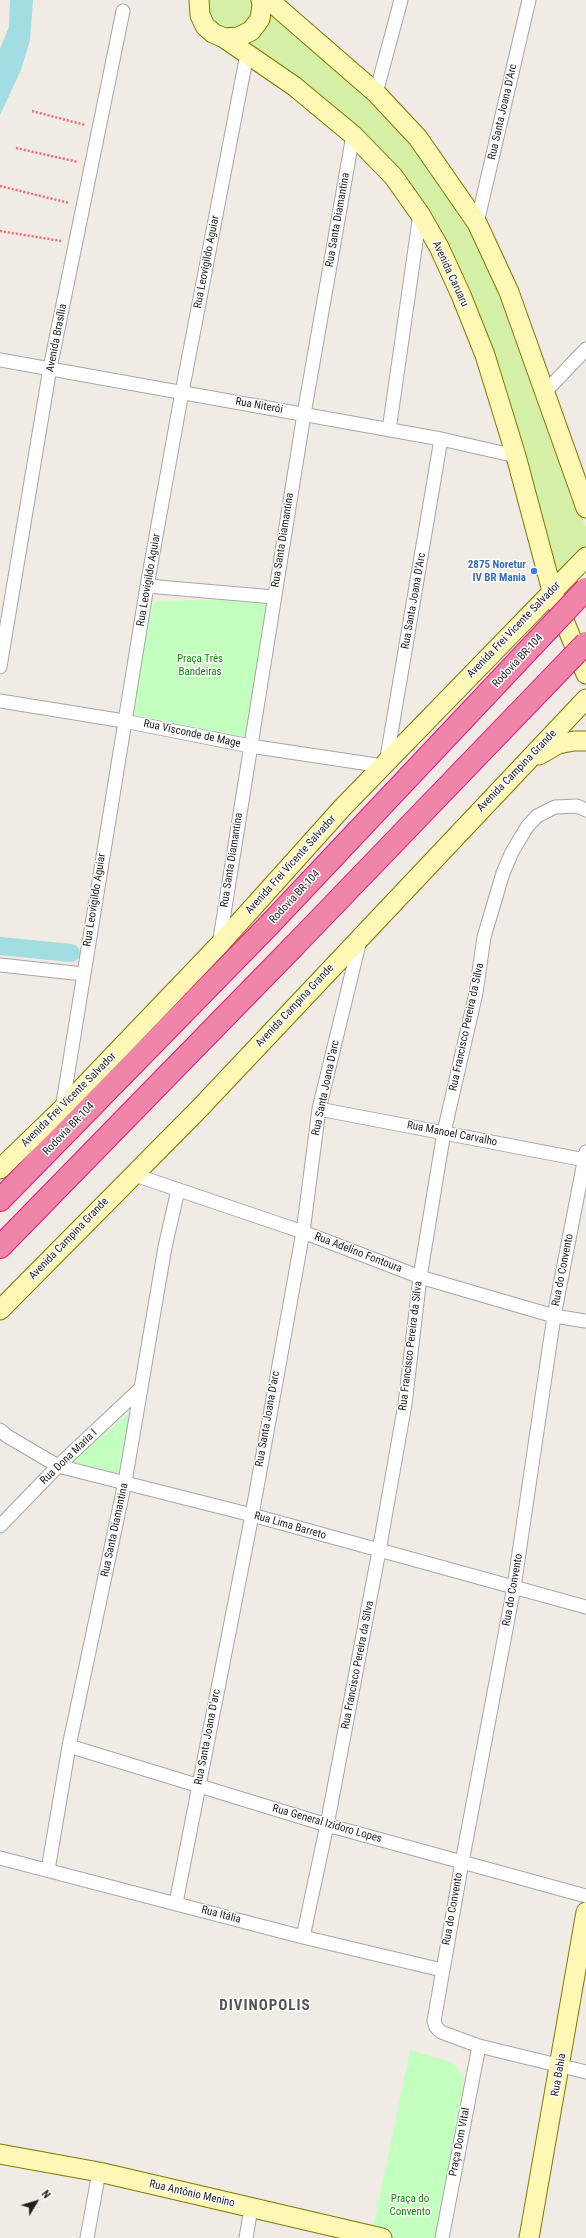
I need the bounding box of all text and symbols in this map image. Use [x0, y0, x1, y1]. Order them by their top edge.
street label: Rua Santa Joana D'Arc [486, 63, 520, 161]
street label: Rua Santa Diamantina [323, 172, 353, 268]
street label: Rua Leovigildo Aguiar [192, 214, 222, 310]
street label: Avenida Caruaru [429, 239, 471, 309]
street label: Avenida Brasília [44, 303, 70, 373]
street label: Rua Niterói [234, 395, 284, 417]
street label: Rua Santa Diamantina [269, 492, 297, 588]
street label: Rua Leovigildo Aguiar [134, 532, 164, 628]
street label: Rua Santa Joana D'Arc [399, 552, 429, 650]
place label: 2875 Noretur IV BR Mania [468, 558, 526, 584]
marker: 2875 Noretur IV BR Mania [529, 566, 539, 576]
street label: Avenida Frei Vicente Salvador [465, 579, 563, 681]
street label: Rodovia BR-104 [490, 632, 546, 690]
park label: Praça Três Bandeiras [177, 652, 223, 678]
street label: Rua Visconde de Mage [142, 717, 242, 751]
street label: Avenida Campina Grande [475, 727, 559, 815]
street label: Rua Santa Diamantina [218, 812, 246, 908]
street label: Avenida Frei Vicente Salvador [243, 813, 339, 917]
street label: Rua Leovigildo Aguiar [81, 852, 109, 948]
street label: Rodovia BR-104 [267, 868, 323, 926]
street label: Avenida Campina Grande [253, 962, 337, 1050]
street label: Rua Francisco Pereira da Silva [447, 962, 487, 1092]
street label: Rua Santa Joana D'arc [309, 1039, 343, 1137]
street label: Avenida Frei Vicente Salvador [19, 1050, 119, 1150]
street label: Rodovia BR-104 [41, 1100, 97, 1158]
street label: Rua Manoel Carvalho [406, 1119, 498, 1149]
street label: Avenida Campina Grande [27, 1195, 111, 1283]
street label: Rua Adelino Fontoura [312, 1230, 404, 1276]
street label: Rua do Convento [550, 1233, 576, 1307]
street label: Rua Francisco Pereira da Silva [396, 1280, 426, 1412]
street label: Rua Santa Joana D'arc [253, 1370, 283, 1468]
street label: Rua Dona Maria I [38, 1427, 100, 1487]
street label: Rua Santa Diamantina [99, 1482, 131, 1578]
street label: Rua Lima Barreto [252, 1509, 328, 1543]
street label: Rua do Convento [500, 1553, 526, 1627]
street label: Rua Francisco Pereira da Silva [339, 1600, 377, 1730]
street label: Rua Santa Joana D'arc [192, 1688, 224, 1786]
street label: Rua General Izidoro Lopes [271, 1802, 383, 1846]
street label: Rua do Convento [440, 1872, 466, 1946]
street label: Rua Itália [200, 1903, 242, 1927]
district label: DIVINOPOLIS [219, 1997, 311, 2015]
street label: Rua Bahia [549, 2053, 569, 2097]
street label: Praça Dom Vital [447, 2107, 473, 2177]
street label: Rua Antônio Menino [148, 2178, 236, 2210]
north arrow [16, 2182, 56, 2222]
text: N [39, 2188, 53, 2201]
park label: Praça do Convento [390, 2192, 430, 2218]

